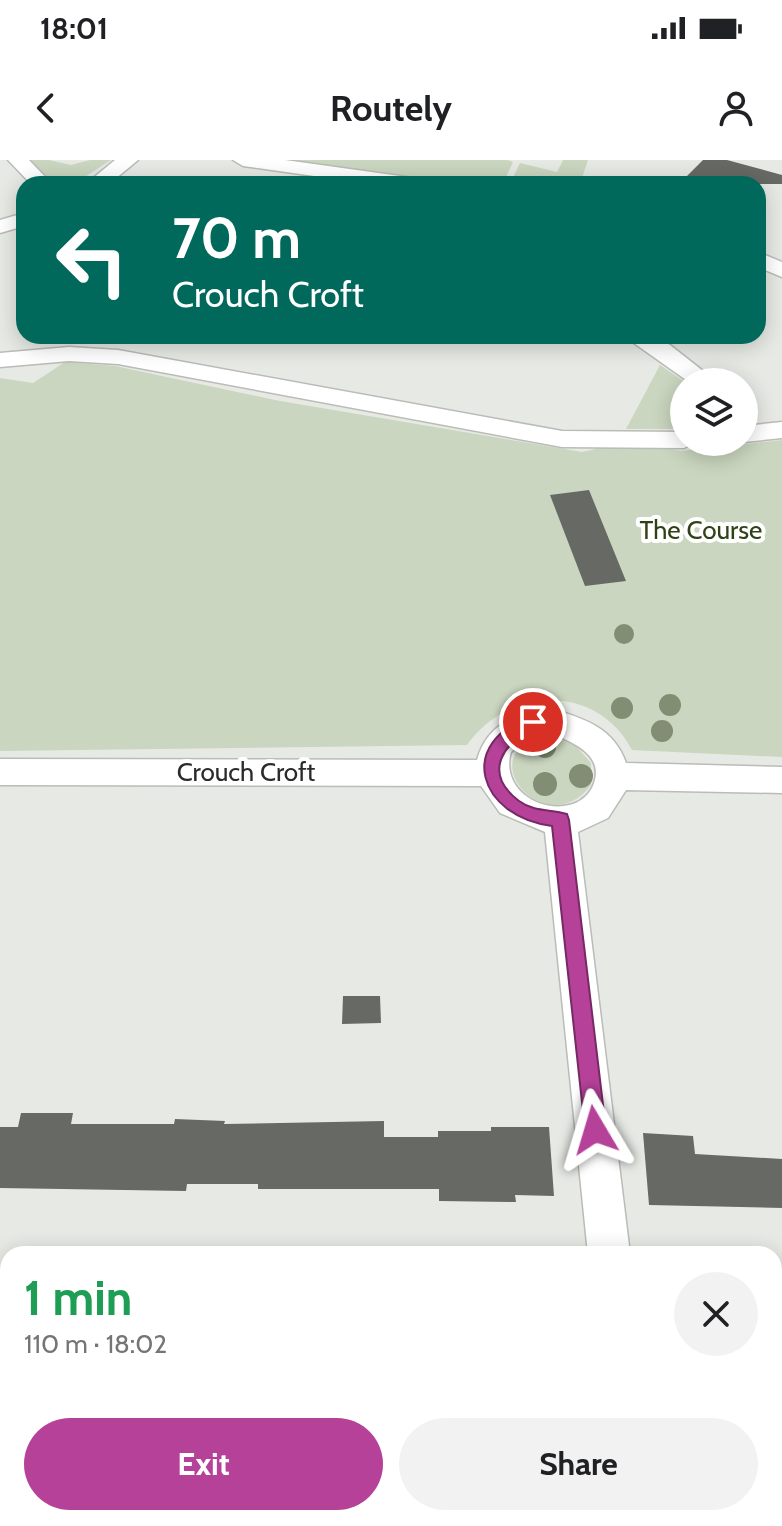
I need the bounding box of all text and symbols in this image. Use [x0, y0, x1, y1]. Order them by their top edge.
text: 18:01 [40, 10, 108, 47]
icon: back [24, 86, 68, 130]
text: Routely [330, 86, 452, 130]
icon: person [714, 86, 758, 130]
text: 70 m [172, 204, 301, 272]
icon: left [40, 208, 144, 312]
text: Crouch Croft [172, 272, 364, 316]
map controls [670, 368, 758, 456]
button: layers [670, 368, 758, 456]
park label: The Course [640, 514, 762, 546]
pin [499, 688, 567, 756]
icon: arrive [511, 700, 555, 744]
street label: Crouch Croft [177, 756, 316, 788]
position arrow [553, 1088, 637, 1172]
text: 1 min [24, 1269, 132, 1327]
button: close [674, 1272, 758, 1356]
text: 110 m · 18:02 [24, 1328, 167, 1360]
button: Exit [24, 1418, 383, 1510]
button: Share [399, 1418, 758, 1510]

